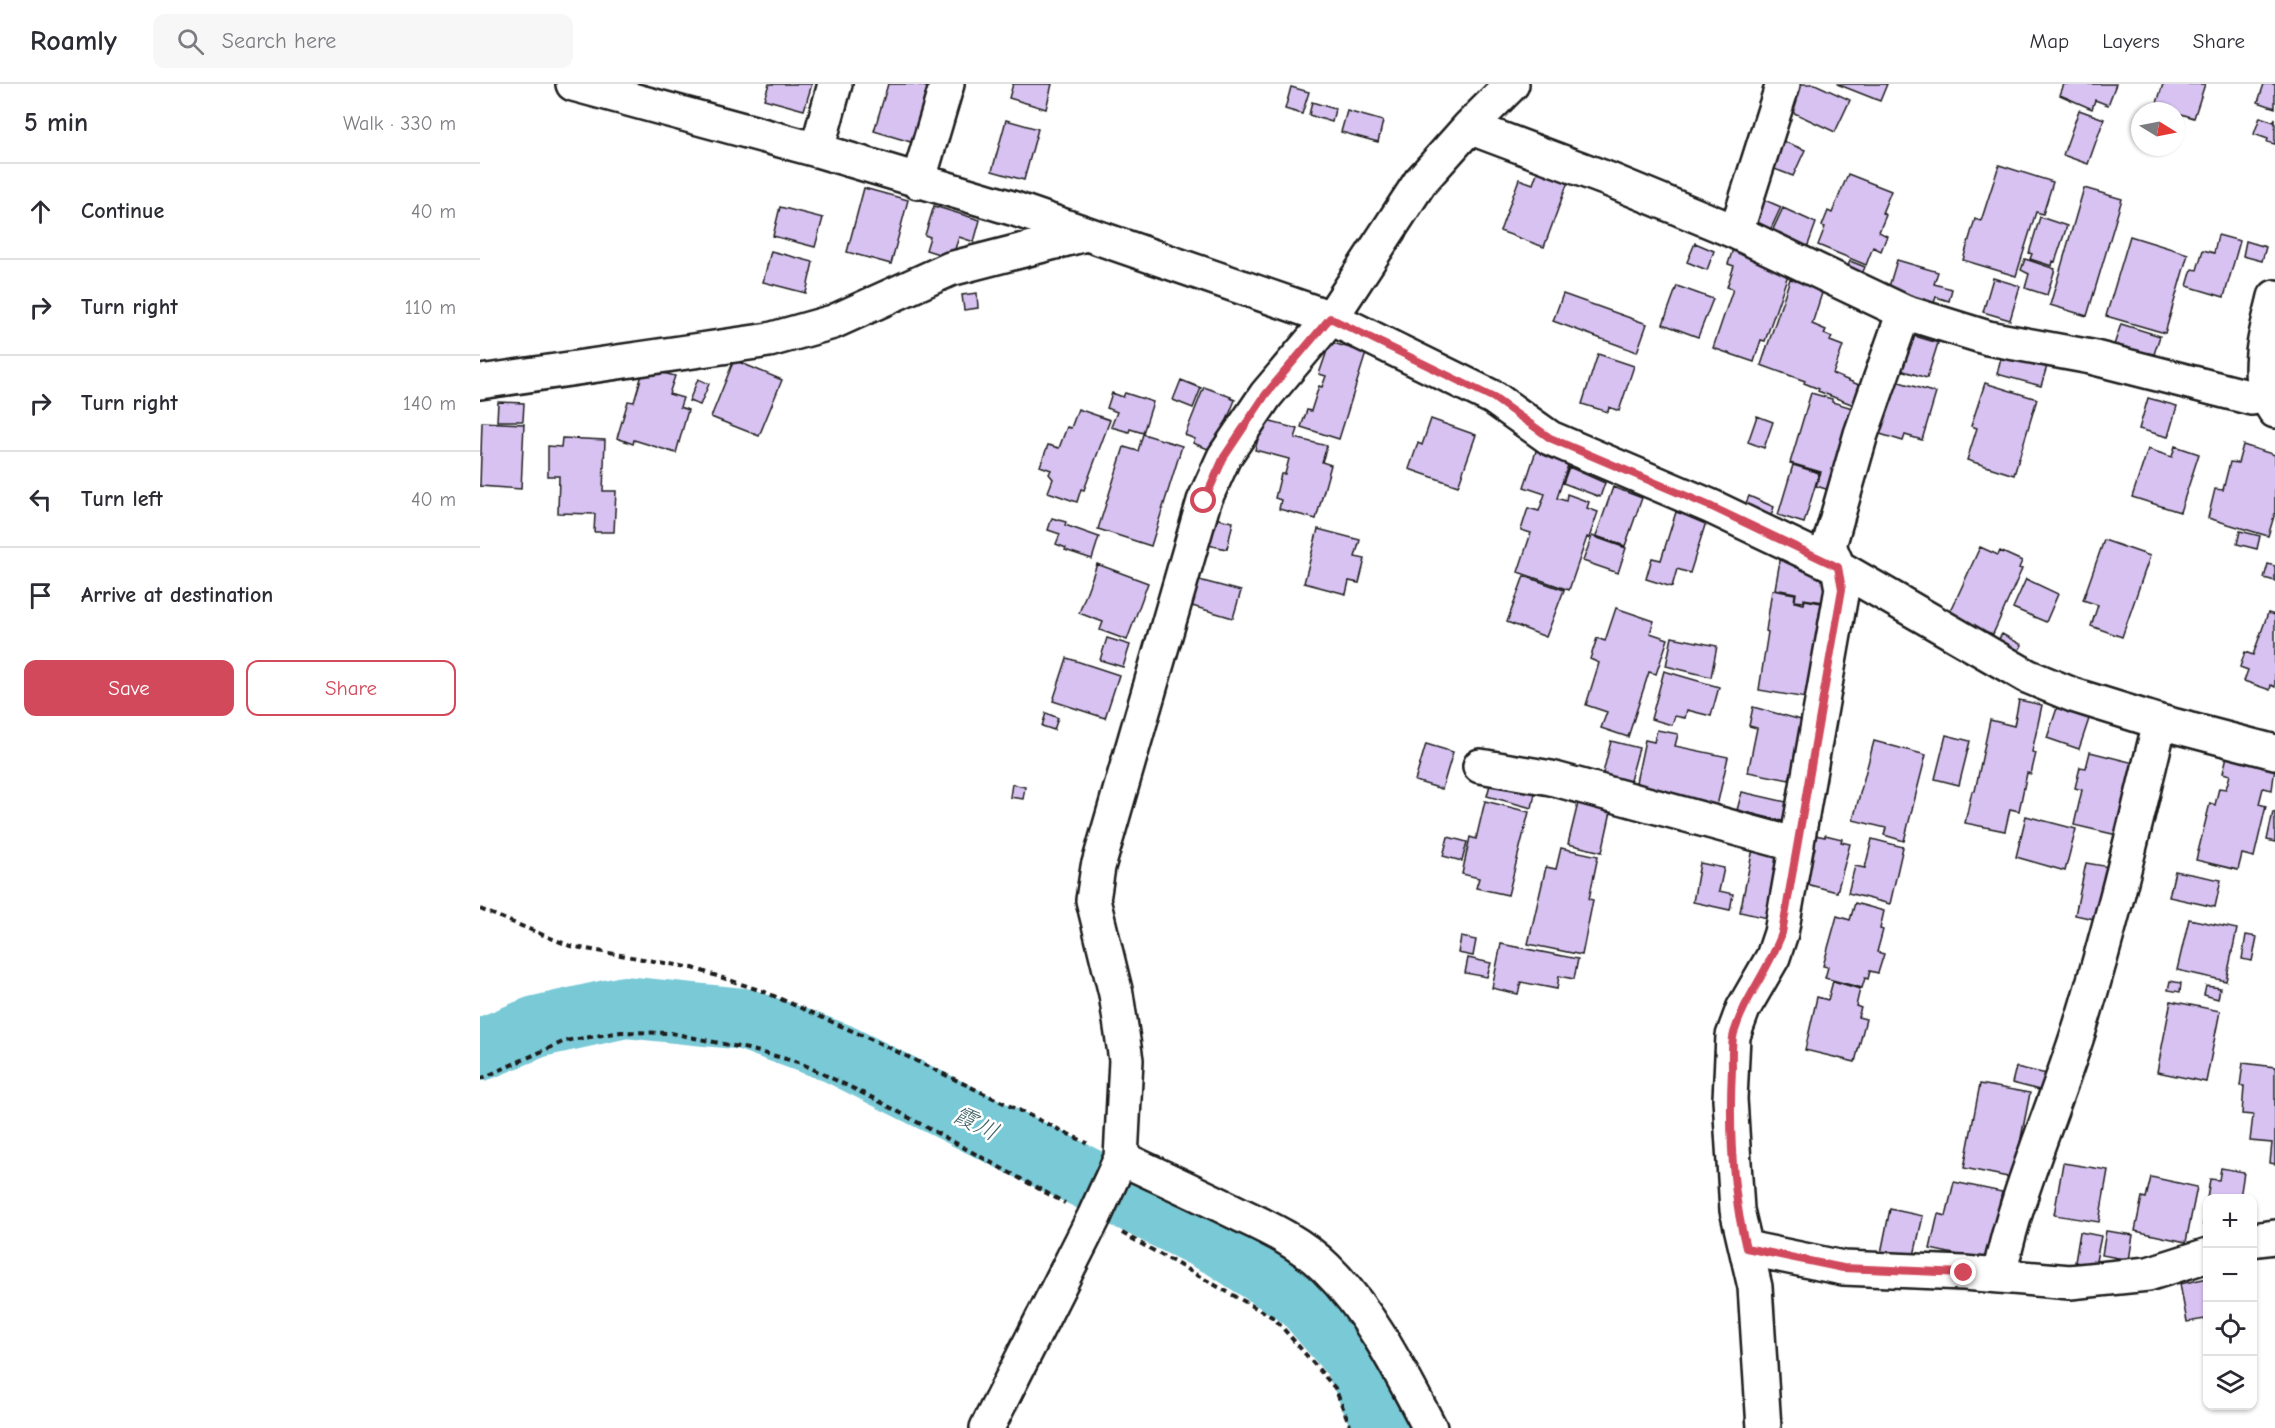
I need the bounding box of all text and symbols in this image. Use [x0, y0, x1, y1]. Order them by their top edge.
search box [153, 14, 573, 68]
text: Roamly [30, 25, 117, 57]
icon: search [174, 25, 207, 58]
text: Search here [222, 28, 336, 54]
text: Map [2030, 29, 2069, 53]
text: Layers [2102, 29, 2160, 53]
text: Share [2193, 29, 2245, 53]
north arrow [2131, 102, 2185, 156]
text: 5 min [24, 108, 88, 138]
text: Walk · 330 m [343, 112, 456, 135]
icon: ahead [24, 195, 57, 228]
text: Continue [81, 198, 164, 224]
text: 40 m [411, 200, 456, 223]
icon: right [24, 291, 57, 324]
text: Turn right [81, 294, 178, 320]
text: 110 m [405, 296, 456, 319]
icon: right [24, 387, 57, 420]
text: Turn right [81, 390, 178, 416]
text: 140 m [403, 392, 456, 415]
icon: left [24, 483, 57, 516]
text: Turn left [81, 486, 163, 512]
route start [1190, 487, 1216, 513]
text: 40 m [411, 488, 456, 511]
icon: arrive [24, 579, 57, 612]
text: Arrive at destination [81, 582, 273, 608]
button: Save [24, 660, 234, 716]
button: Share [246, 660, 456, 716]
water label: 霞川 [948, 1100, 1004, 1146]
map controls [2203, 1194, 2257, 1410]
button: + [2203, 1194, 2257, 1248]
button: − [2203, 1248, 2257, 1302]
route end [1950, 1259, 1976, 1285]
button: locate [2203, 1302, 2257, 1356]
button: layers [2203, 1356, 2257, 1410]

